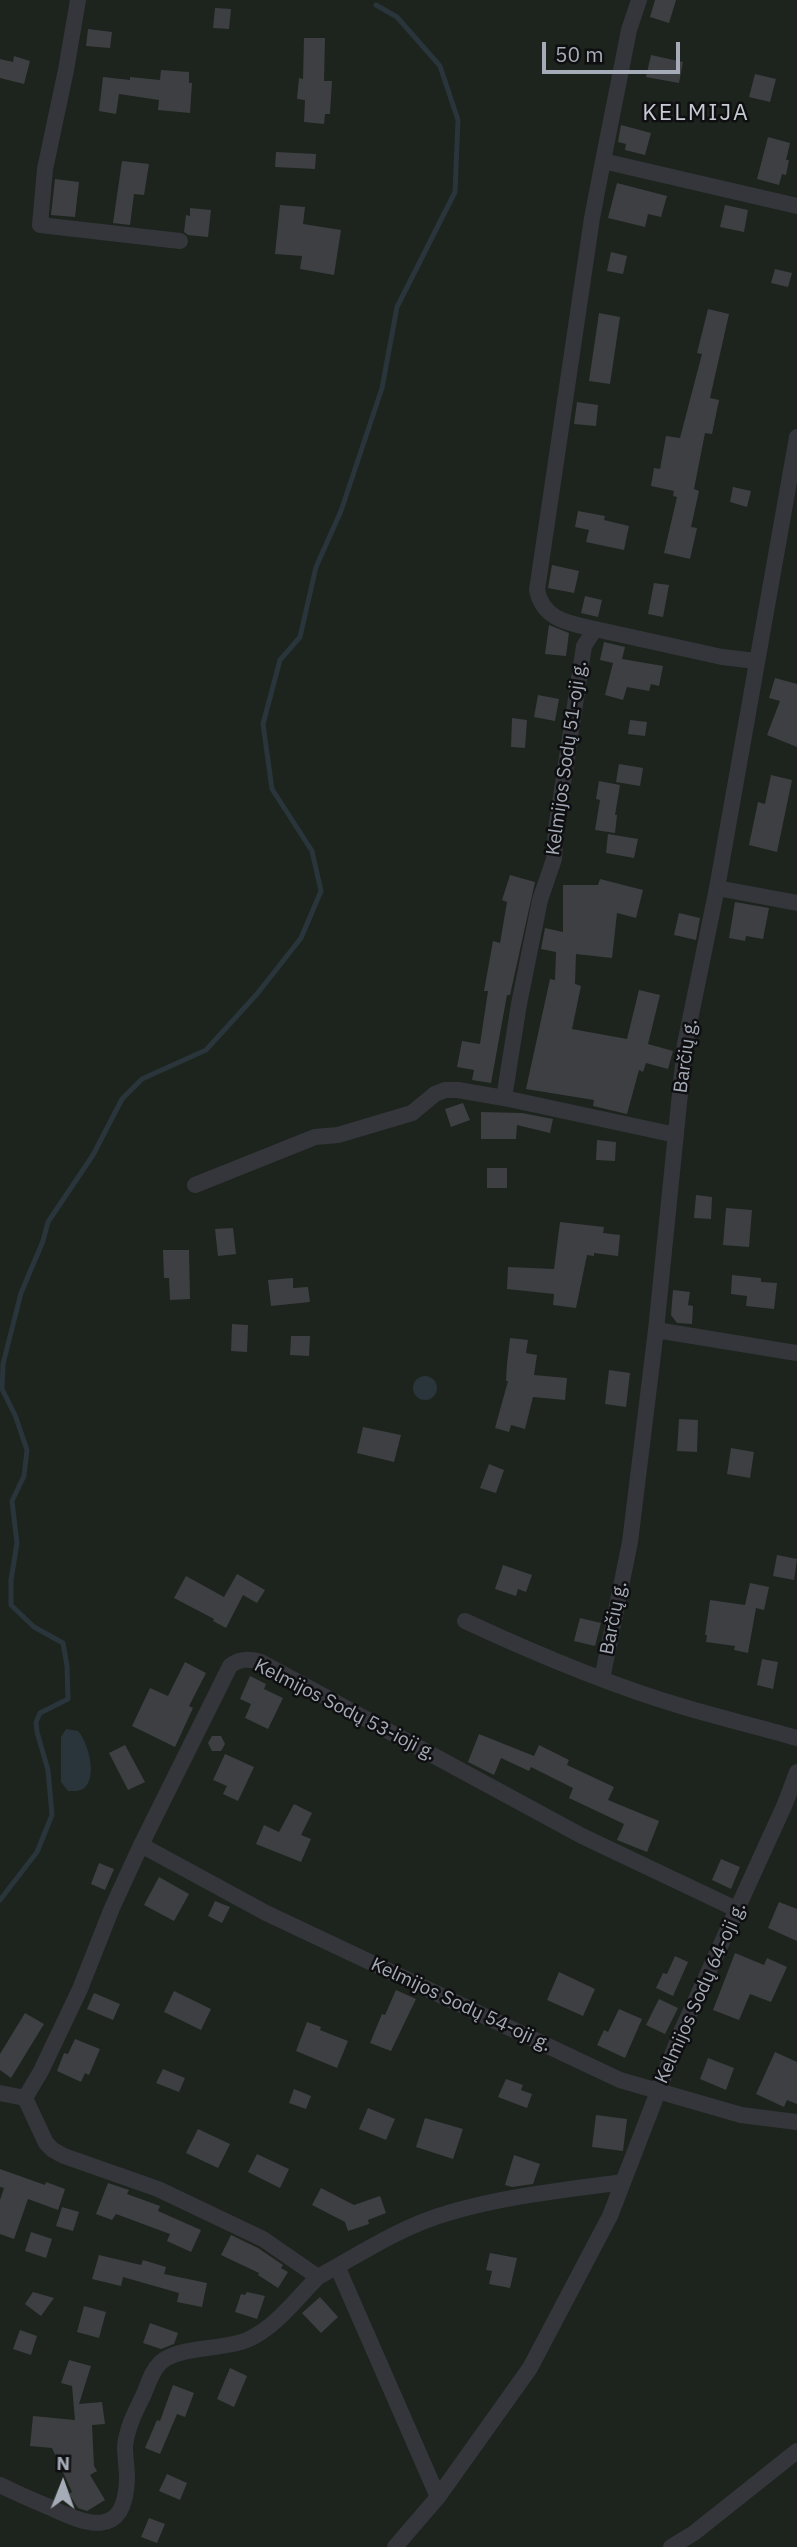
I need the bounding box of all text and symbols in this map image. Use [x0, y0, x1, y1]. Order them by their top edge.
scale bar [545, 28, 683, 72]
text: 50 m [555, 40, 604, 68]
district label: KELMIJA [643, 99, 749, 127]
street label: Kelmijos Sodų 51-oji g. [542, 659, 592, 857]
street label: Barčių g. [670, 1018, 702, 1094]
street label: Barčių g. [596, 1579, 632, 1657]
street label: Kelmijos Sodų 53-ioji g. [250, 1654, 440, 1766]
street label: Kelmijos Sodų 64-oji g. [651, 1899, 751, 2087]
street label: Kelmijos Sodų 54-oji g. [367, 1953, 555, 2057]
north arrow [28, 2449, 98, 2519]
text: N [56, 2451, 70, 2475]

